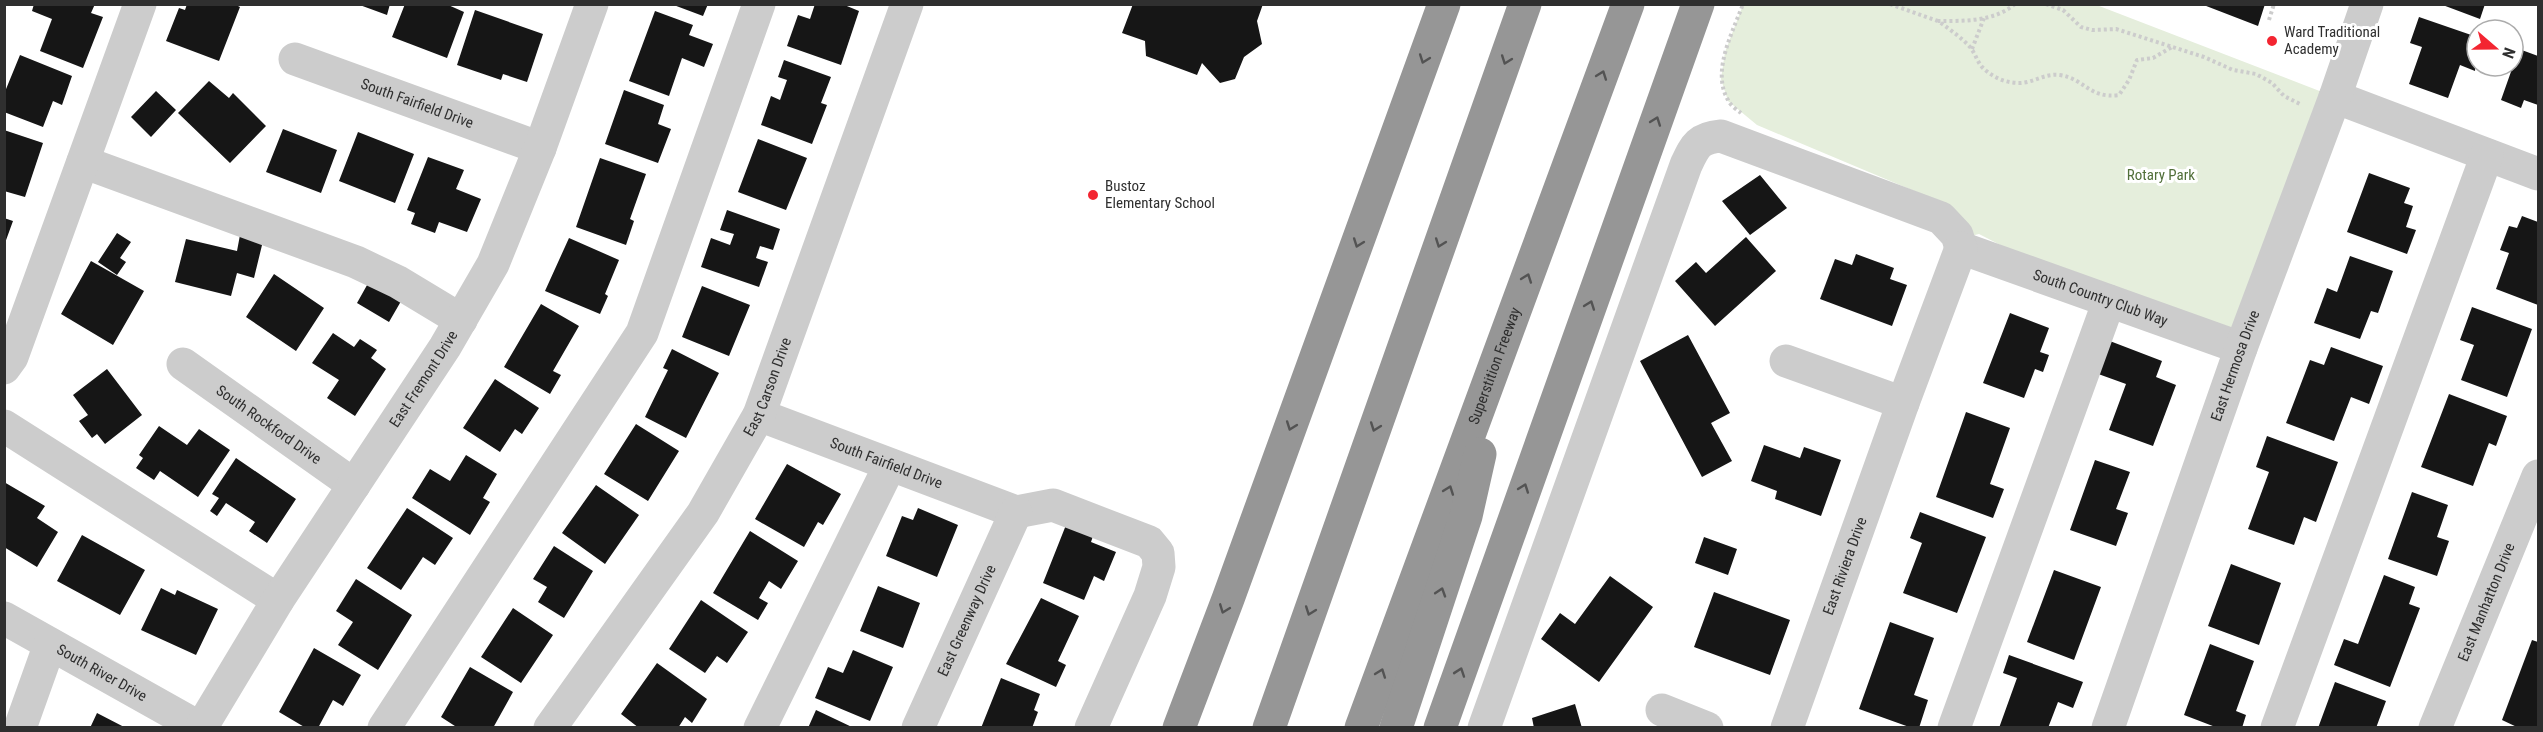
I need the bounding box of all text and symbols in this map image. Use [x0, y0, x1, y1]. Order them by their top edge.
north arrow [2465, 18, 2525, 78]
place label: Ward Traditional Academy [2284, 23, 2380, 58]
marker: Ward Traditional Academy [2265, 34, 2279, 48]
text: N [2498, 45, 2519, 61]
one-way arrow [1419, 54, 1432, 64]
one-way arrow [1500, 54, 1513, 65]
one-way arrow [1594, 71, 1607, 81]
street label: South Fairfield Drive [358, 75, 476, 132]
one-way arrow [1649, 117, 1662, 127]
park label: Rotary Park [2127, 166, 2195, 184]
place label: Bustoz Elementary School [1105, 177, 1215, 212]
marker: Bustoz Elementary School [1086, 188, 1100, 202]
one-way arrow [1352, 237, 1365, 248]
one-way arrow [1435, 238, 1448, 248]
street label: South Country Club Way [2031, 265, 2170, 330]
one-way arrow [1520, 273, 1533, 284]
one-way arrow [1583, 300, 1596, 311]
street label: Superstition Freeway [1465, 305, 1524, 427]
street label: East Hermosa Drive [2207, 308, 2263, 424]
street label: East Fremont Drive [385, 327, 462, 431]
street label: East Carson Drive [740, 335, 795, 440]
street label: South Rockford Drive [213, 381, 325, 468]
one-way arrow [1286, 420, 1299, 431]
one-way arrow [1370, 421, 1383, 432]
street label: South Fairfield Drive [828, 434, 945, 492]
one-way arrow [1517, 484, 1530, 494]
one-way arrow [1442, 485, 1454, 496]
street label: East Riviera Drive [1819, 515, 1871, 617]
street label: East Manhatton Drive [2454, 540, 2519, 664]
street label: East Greenway Drive [934, 562, 1000, 679]
one-way arrow [1434, 587, 1446, 598]
one-way arrow [1219, 603, 1231, 614]
one-way arrow [1305, 605, 1318, 616]
street label: South River Drive [53, 640, 150, 705]
one-way arrow [1452, 667, 1465, 678]
one-way arrow [1374, 668, 1386, 679]

